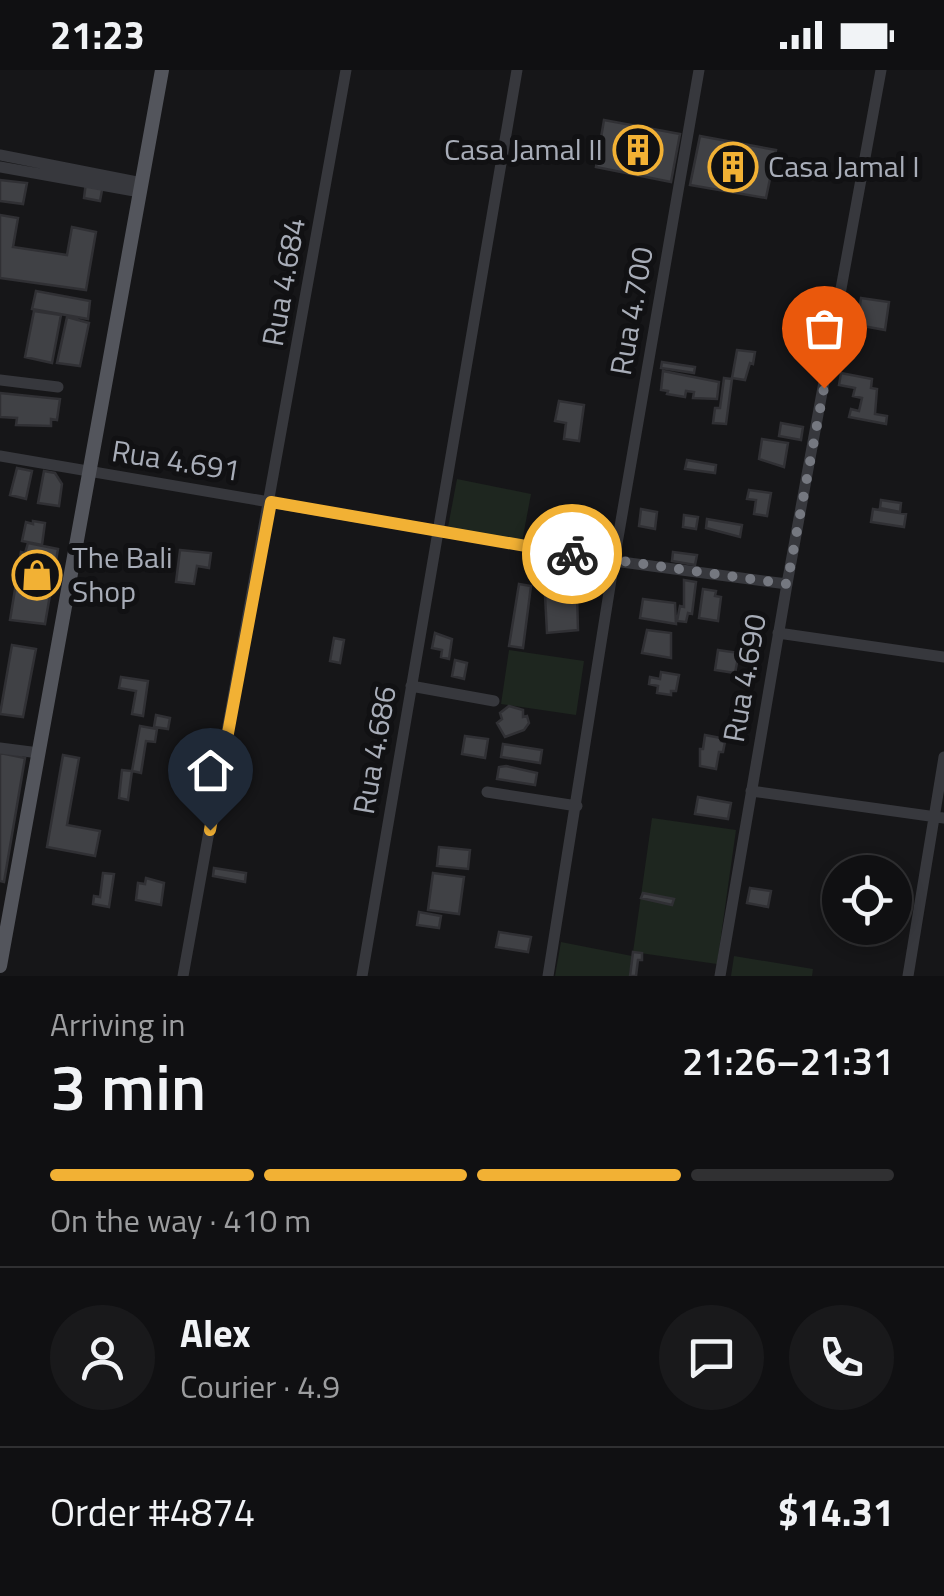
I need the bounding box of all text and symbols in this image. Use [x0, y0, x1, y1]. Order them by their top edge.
text: 21:23 [50, 6, 145, 64]
building icon: Casa Jamal II [612, 124, 664, 176]
place label: Casa Jamal II [444, 126, 603, 172]
building icon: Casa Jamal I [707, 141, 759, 193]
place label: Casa Jamal I [768, 143, 920, 189]
street label: Rua 4.684 [249, 214, 317, 350]
street label: Rua 4.700 [597, 243, 665, 379]
pin [782, 286, 867, 389]
icon: bag [797, 301, 852, 356]
street label: Rua 4.691 [109, 427, 244, 493]
courier [522, 504, 622, 604]
icon: bike [545, 527, 600, 582]
place label: The Bali Shop [72, 534, 173, 614]
shop icon: The Bali Shop [11, 549, 63, 601]
street label: Rua 4.690 [710, 610, 778, 746]
street label: Rua 4.686 [340, 682, 408, 818]
pin [168, 728, 253, 831]
icon: home [183, 743, 238, 798]
map controls [822, 855, 912, 945]
button: locate [822, 855, 912, 945]
text: Arriving in [50, 1000, 186, 1048]
text: 21:26–21:31 [682, 1032, 894, 1090]
text: 3 min [50, 1036, 206, 1135]
text: On the way · 410 m [50, 1196, 311, 1244]
text: Alex [180, 1304, 251, 1362]
button: person [50, 1305, 155, 1410]
button: chat [659, 1305, 764, 1410]
button: phone [789, 1305, 894, 1410]
text: Courier · 4.9 [180, 1362, 340, 1410]
text: Order #4874 [50, 1483, 255, 1541]
text: $14.31 [778, 1483, 894, 1541]

